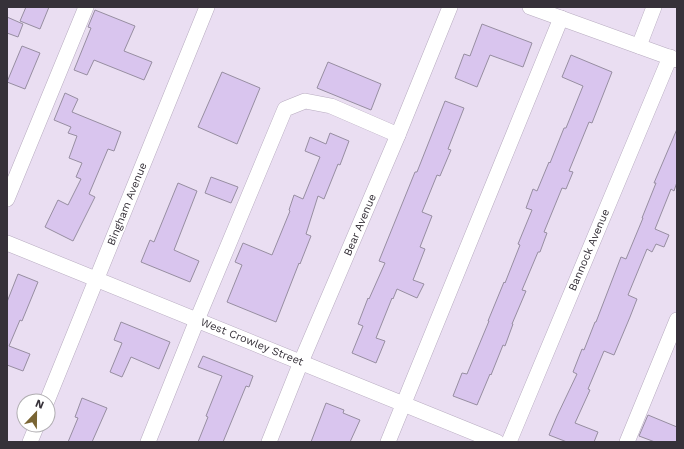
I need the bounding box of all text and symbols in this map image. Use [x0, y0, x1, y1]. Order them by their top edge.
street label: Bingham Avenue [104, 161, 150, 247]
street label: Bear Avenue [341, 192, 379, 258]
street label: Bannock Avenue [566, 207, 612, 293]
street label: West Crowley Street [199, 315, 306, 369]
north arrow [16, 393, 56, 433]
text: N [33, 397, 46, 412]

